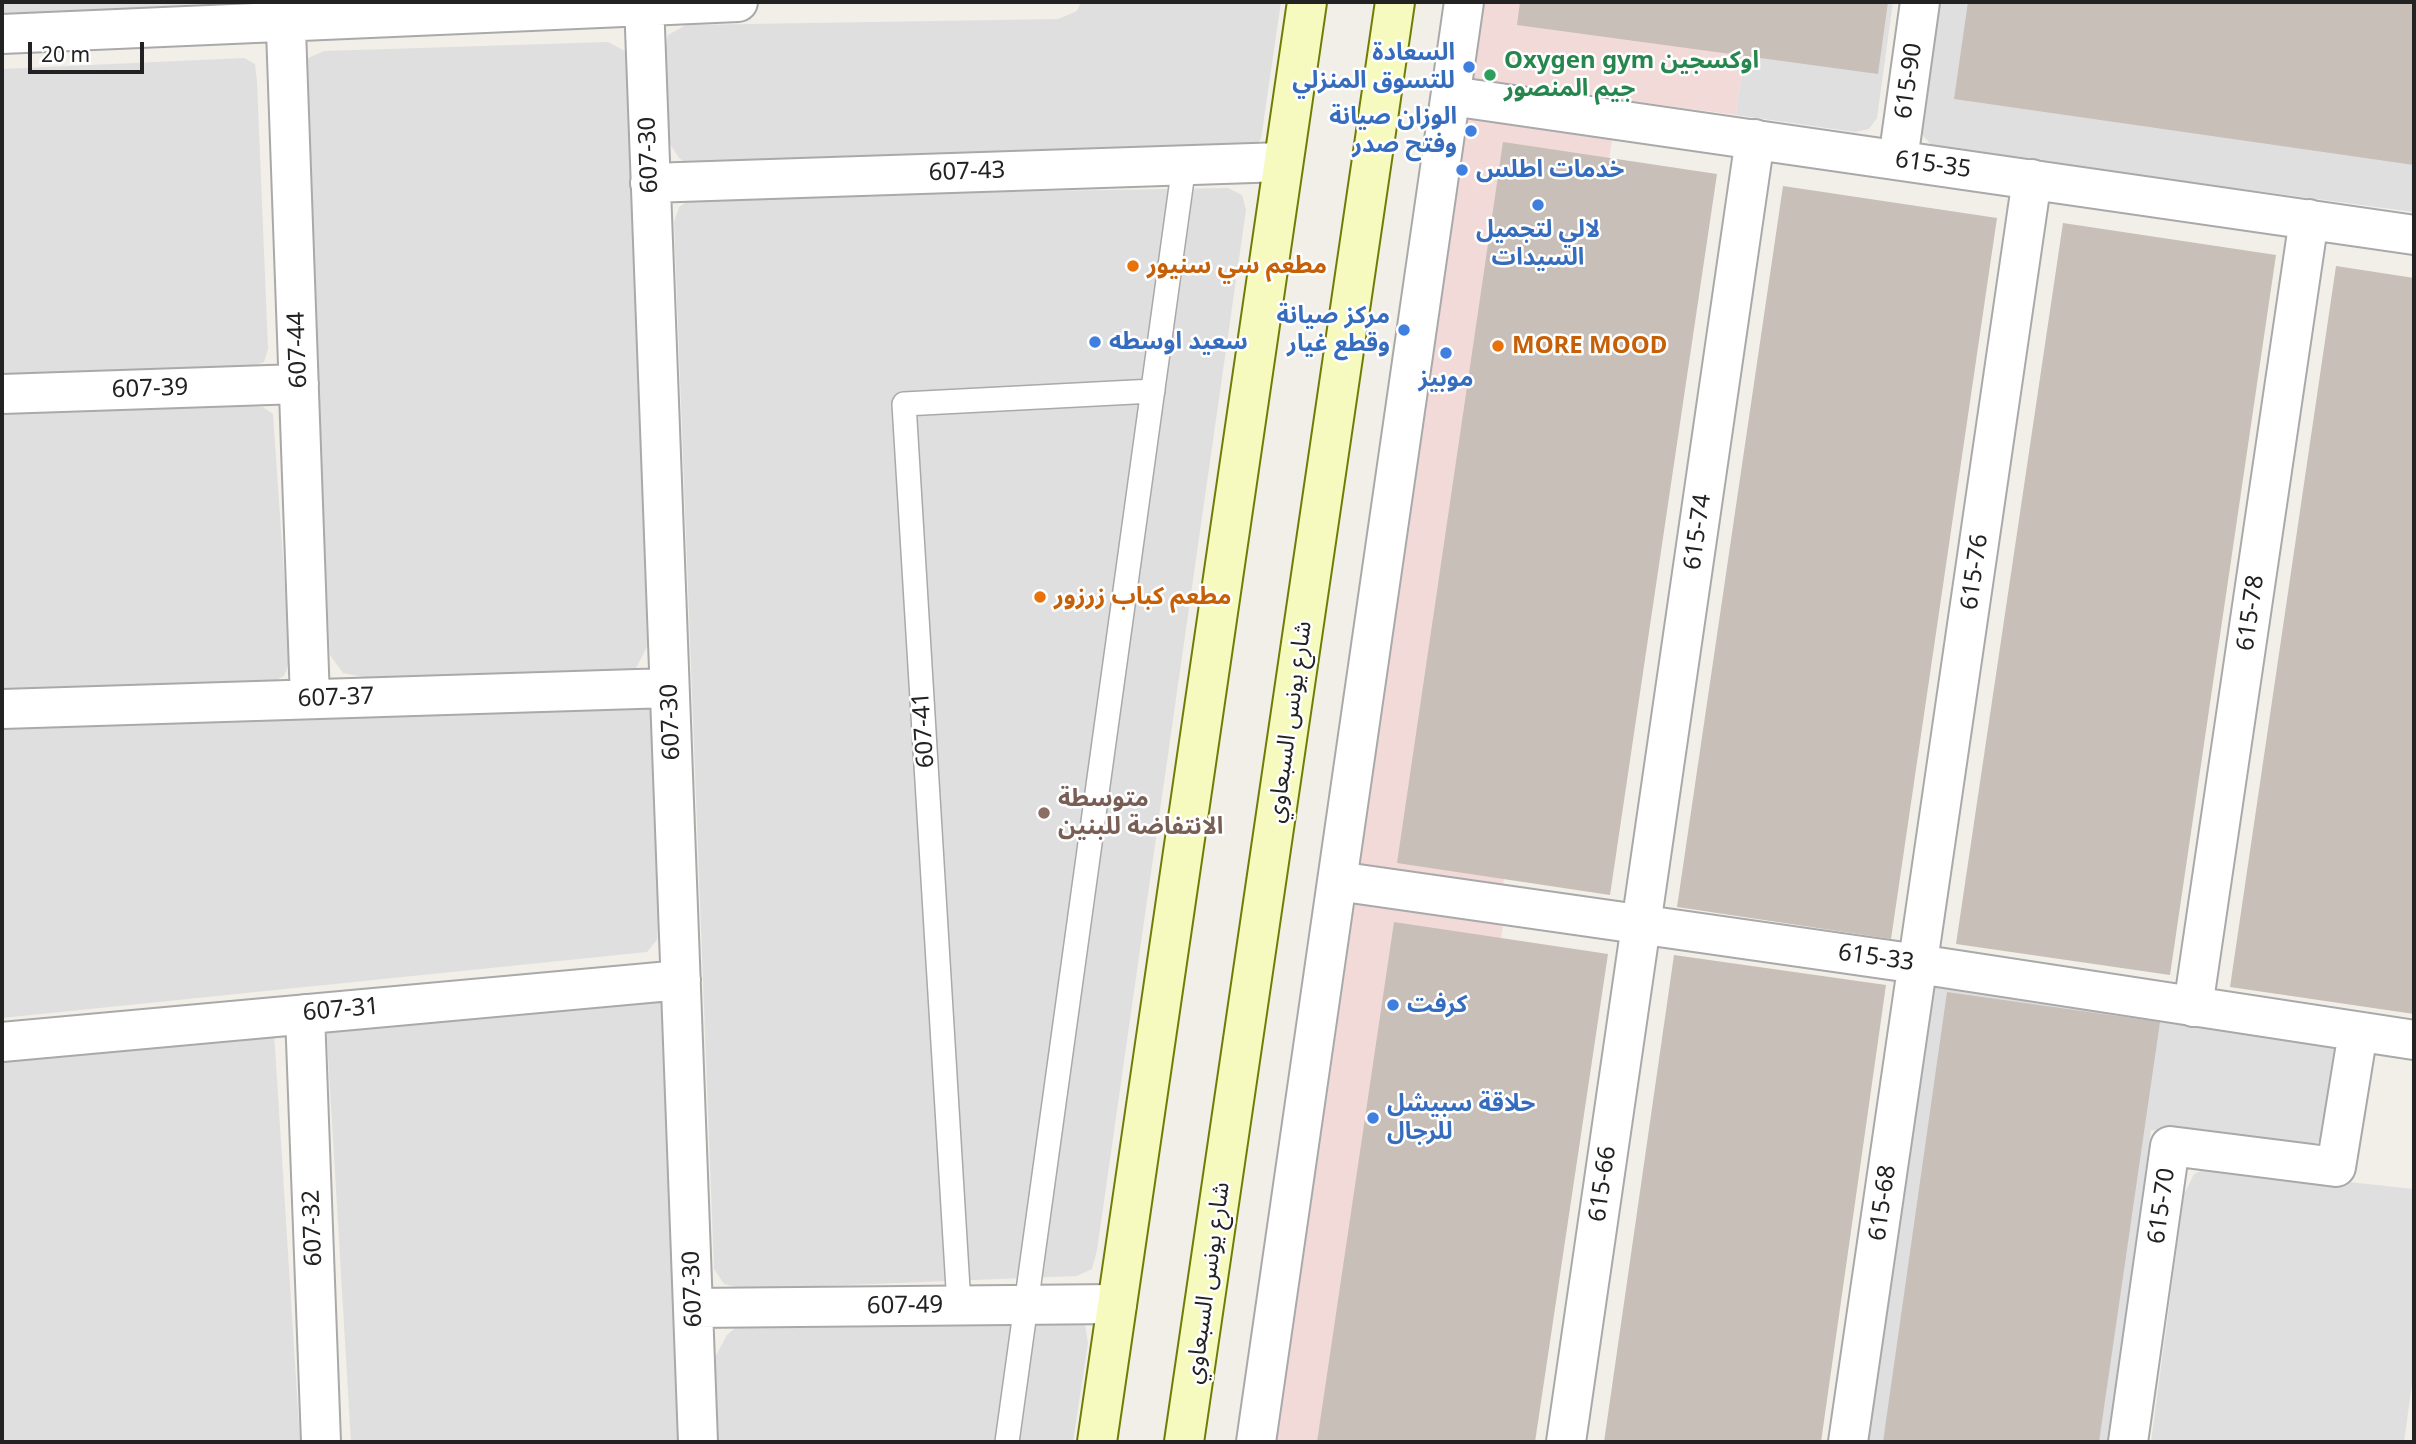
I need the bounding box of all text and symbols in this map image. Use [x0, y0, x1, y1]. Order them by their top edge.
scale bar [32, 28, 147, 72]
place label: السعادة للتسوق المنزلي [1292, 39, 1455, 95]
text: 20 m [41, 40, 90, 68]
street label: 615-90 [1889, 41, 1929, 121]
place label: Oxygen gym اوكسجين جيم المنصور [1504, 47, 1759, 103]
marker: السعادة للتسوق المنزلي [1461, 59, 1477, 75]
marker: Oxygen gym اوكسجين جيم المنصور [1482, 67, 1498, 83]
place label: الوزان صيانة وفتح صدر [1329, 103, 1457, 159]
street label: 607-30 [633, 116, 665, 194]
marker: الوزان صيانة وفتح صدر [1463, 123, 1479, 139]
street label: 615-35 [1893, 145, 1973, 185]
street label: 607-43 [928, 156, 1006, 188]
place label: خدمات اطلس [1476, 156, 1624, 184]
marker: خدمات اطلس [1454, 162, 1470, 178]
marker: لالي لتجميل السيدات [1530, 197, 1546, 213]
place label: لالي لتجميل السيدات [1476, 216, 1600, 272]
place label: مطعم سي سنيور [1147, 252, 1327, 280]
marker: مطعم سي سنيور [1125, 258, 1141, 274]
place label: مركز صيانة وقطع غيار [1276, 302, 1390, 358]
street label: 607-44 [282, 311, 314, 389]
marker: مركز صيانة وقطع غيار [1396, 322, 1412, 338]
place label: سعيد اوسطه [1109, 328, 1248, 356]
place label: MORE MOOD [1512, 332, 1667, 360]
marker: سعيد اوسطه [1087, 334, 1103, 350]
marker: MORE MOOD [1490, 338, 1506, 354]
marker: موبيز [1438, 345, 1454, 361]
place label: موبيز [1419, 365, 1473, 393]
street label: 607-39 [111, 373, 189, 405]
street label: 615-74 [1678, 492, 1718, 572]
street label: 615-76 [1955, 532, 1995, 612]
street label: 615-78 [2231, 573, 2271, 653]
place label: مطعم كباب زرزور [1054, 583, 1231, 611]
marker: مطعم كباب زرزور [1032, 589, 1048, 605]
street label: شارع يونس السبعاوي [1262, 619, 1318, 825]
street label: 607-37 [297, 682, 375, 714]
street label: 607-30 [655, 683, 687, 761]
street label: 607-41 [907, 691, 941, 769]
place label: متوسطة الانتفاضة للبنين [1058, 785, 1223, 841]
marker: متوسطة الانتفاضة للبنين [1036, 805, 1052, 821]
street label: 615-33 [1836, 938, 1916, 978]
place label: كرفت [1407, 991, 1468, 1019]
street label: 607-31 [302, 992, 380, 1028]
marker: كرفت [1385, 997, 1401, 1013]
place label: حلاقة سبيشل للرجال [1387, 1090, 1535, 1146]
marker: حلاقة سبيشل للرجال [1365, 1110, 1381, 1126]
street label: 615-66 [1583, 1144, 1623, 1224]
street label: 615-68 [1863, 1163, 1903, 1243]
street label: 615-70 [2142, 1166, 2182, 1246]
street label: شارع يونس السبعاوي [1180, 1180, 1236, 1386]
street label: 607-32 [297, 1189, 329, 1267]
street label: 607-30 [677, 1250, 709, 1328]
street label: 607-49 [867, 1291, 943, 1321]

